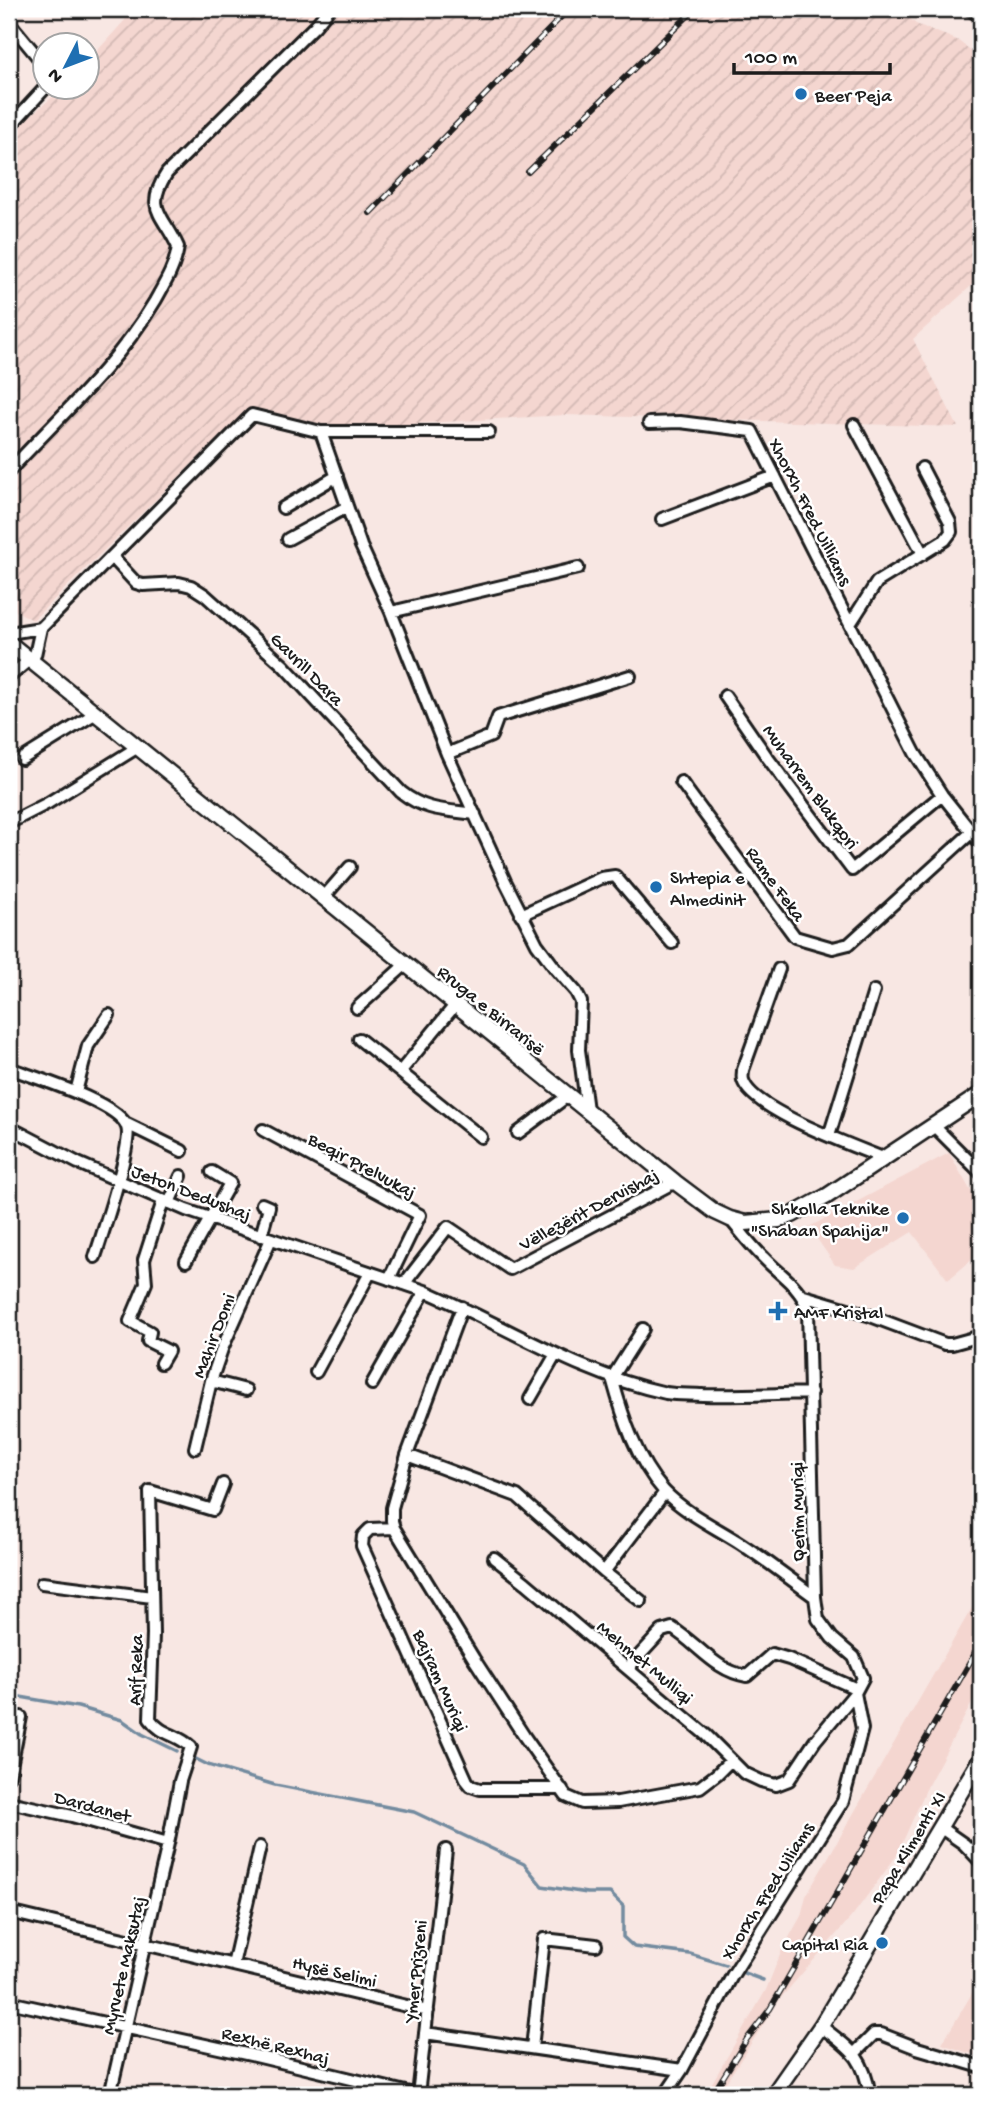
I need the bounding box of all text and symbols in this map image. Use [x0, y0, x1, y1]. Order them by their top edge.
north arrow [32, 32, 102, 102]
scale bar [734, 32, 890, 76]
text: 100 m [744, 47, 797, 72]
text: N [43, 63, 69, 87]
marker: Beer Peja [793, 86, 809, 102]
place label: Beer Peja [814, 86, 893, 109]
street label: Xhorxh Fred Uilliams [761, 434, 856, 591]
street label: Gavrill Dara [264, 629, 348, 713]
street label: Muharrem Blakqori [756, 721, 862, 855]
street label: Rame Feka [739, 843, 810, 928]
place label: Shtepia e Almedinit [670, 868, 747, 913]
marker: Shtepia e Almedinit [648, 879, 664, 895]
street label: Rruga e Birrarisë [432, 961, 548, 1062]
street label: Beqir Prelvukaj [302, 1128, 419, 1205]
street label: Jeton Dedushaj [128, 1161, 254, 1228]
street label: Vëllezërit Dervishaj [515, 1165, 663, 1258]
place label: Shkolla Teknike "Shaban Spahija" [750, 1199, 889, 1244]
marker: Shkolla Teknike "Shaban Spahija" [895, 1210, 911, 1226]
street label: Mahir Domi [189, 1291, 242, 1382]
marker: AMF Kristal [768, 1301, 788, 1321]
place label: AMF Kristal [794, 1303, 883, 1326]
street label: Qerim Muriqi [787, 1462, 812, 1562]
street label: Mehmet Mulliqi [591, 1617, 697, 1711]
street label: Bajram Muriqi [406, 1626, 472, 1736]
street label: Arif Reka [125, 1633, 150, 1706]
street label: Dardanet [50, 1787, 135, 1830]
street label: Papa Klimenti XI [867, 1788, 953, 1910]
street label: Xhorxh Fred Uiliams [717, 1818, 821, 1966]
street label: Myrvete Maksutaj [98, 1894, 153, 2037]
street label: Ymer Prizreni [400, 1919, 434, 2026]
place label: Capital Ria [782, 1935, 869, 1958]
marker: Capital Ria [874, 1935, 890, 1951]
street label: Hysë Selimi [290, 1953, 379, 1994]
street label: Rexhë Rexhaj [219, 2023, 331, 2072]

